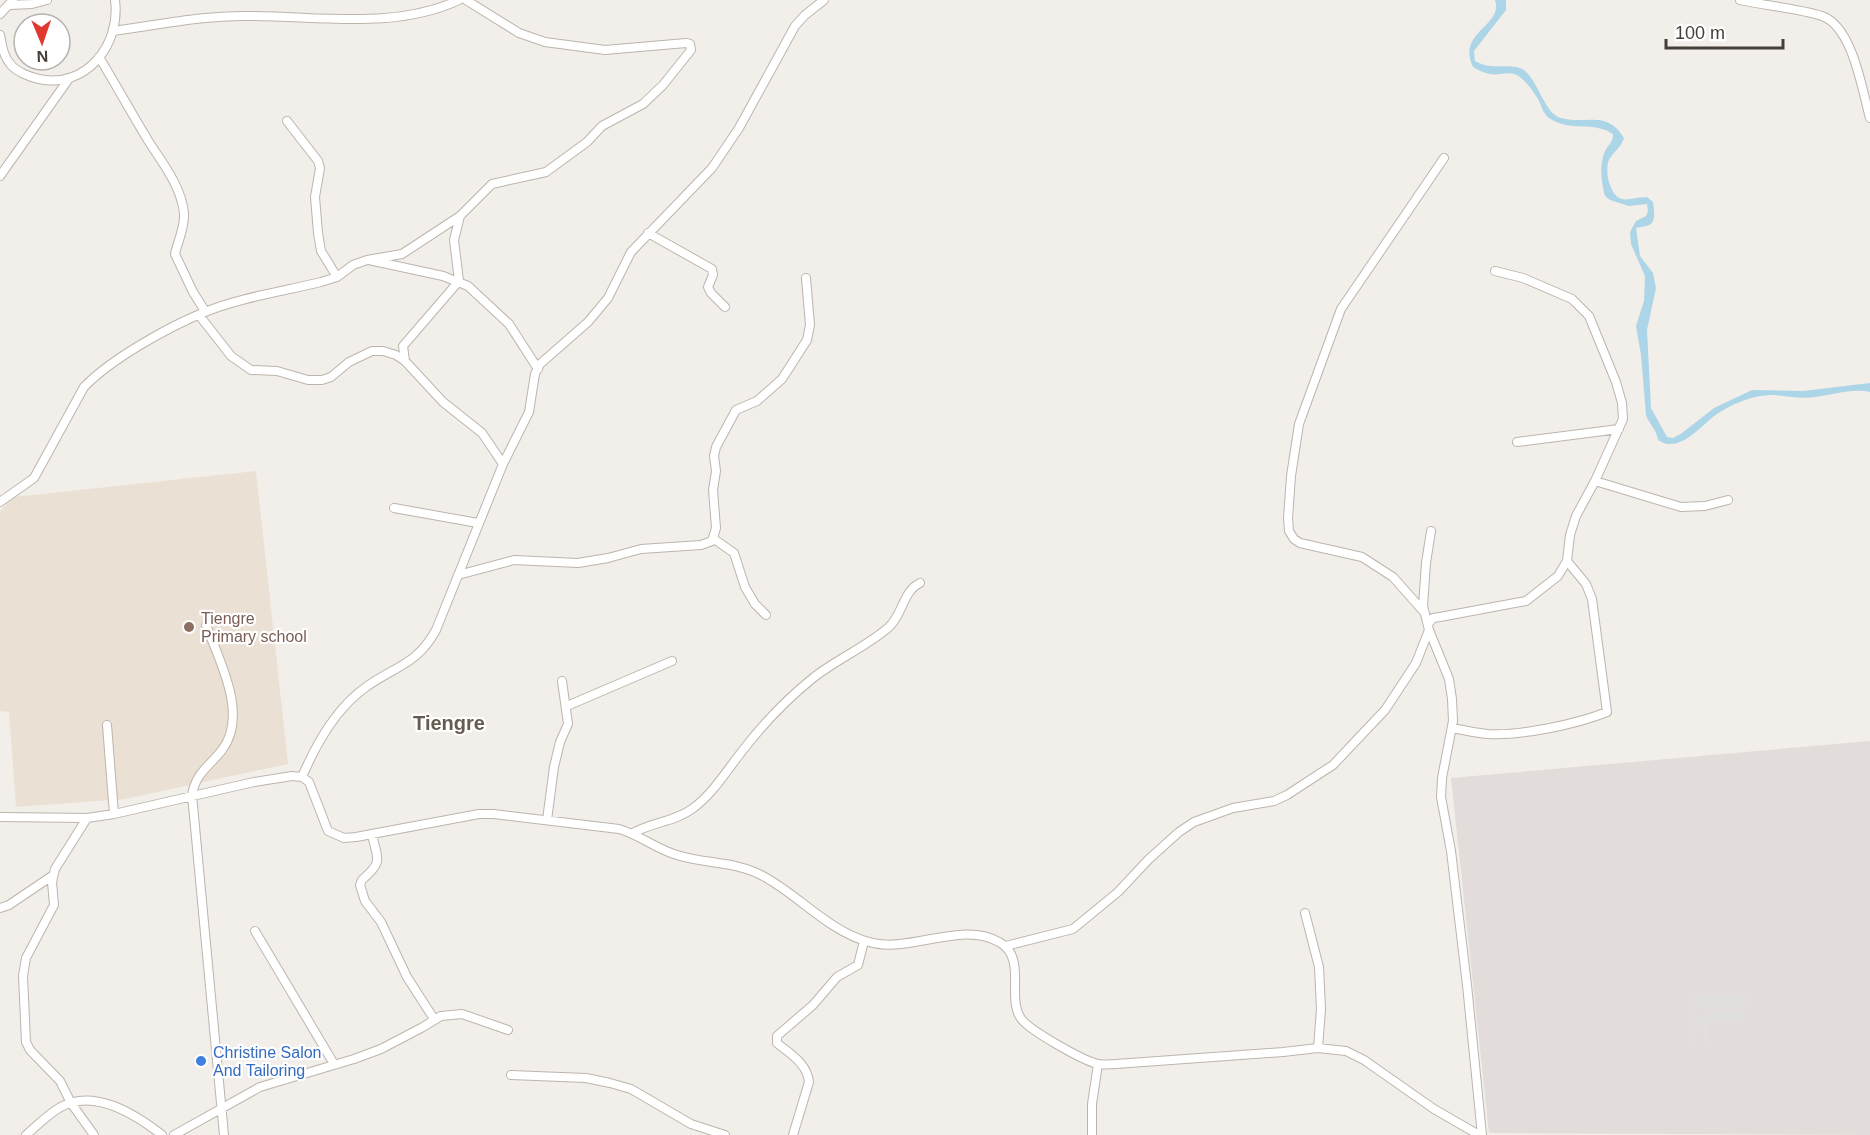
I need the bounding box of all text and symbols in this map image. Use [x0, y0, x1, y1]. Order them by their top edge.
north arrow [12, 12, 72, 72]
scale bar [1666, 12, 1783, 50]
text: 100 m [1675, 23, 1725, 43]
text: N [36, 48, 49, 65]
place label: Tiengre Primary school [201, 610, 307, 645]
marker: Tiengre Primary school [182, 620, 196, 634]
district label: Tiengre [413, 712, 485, 734]
place label: Christine Salon And Tailoring [213, 1044, 322, 1079]
marker: Christine Salon And Tailoring [194, 1054, 208, 1068]

